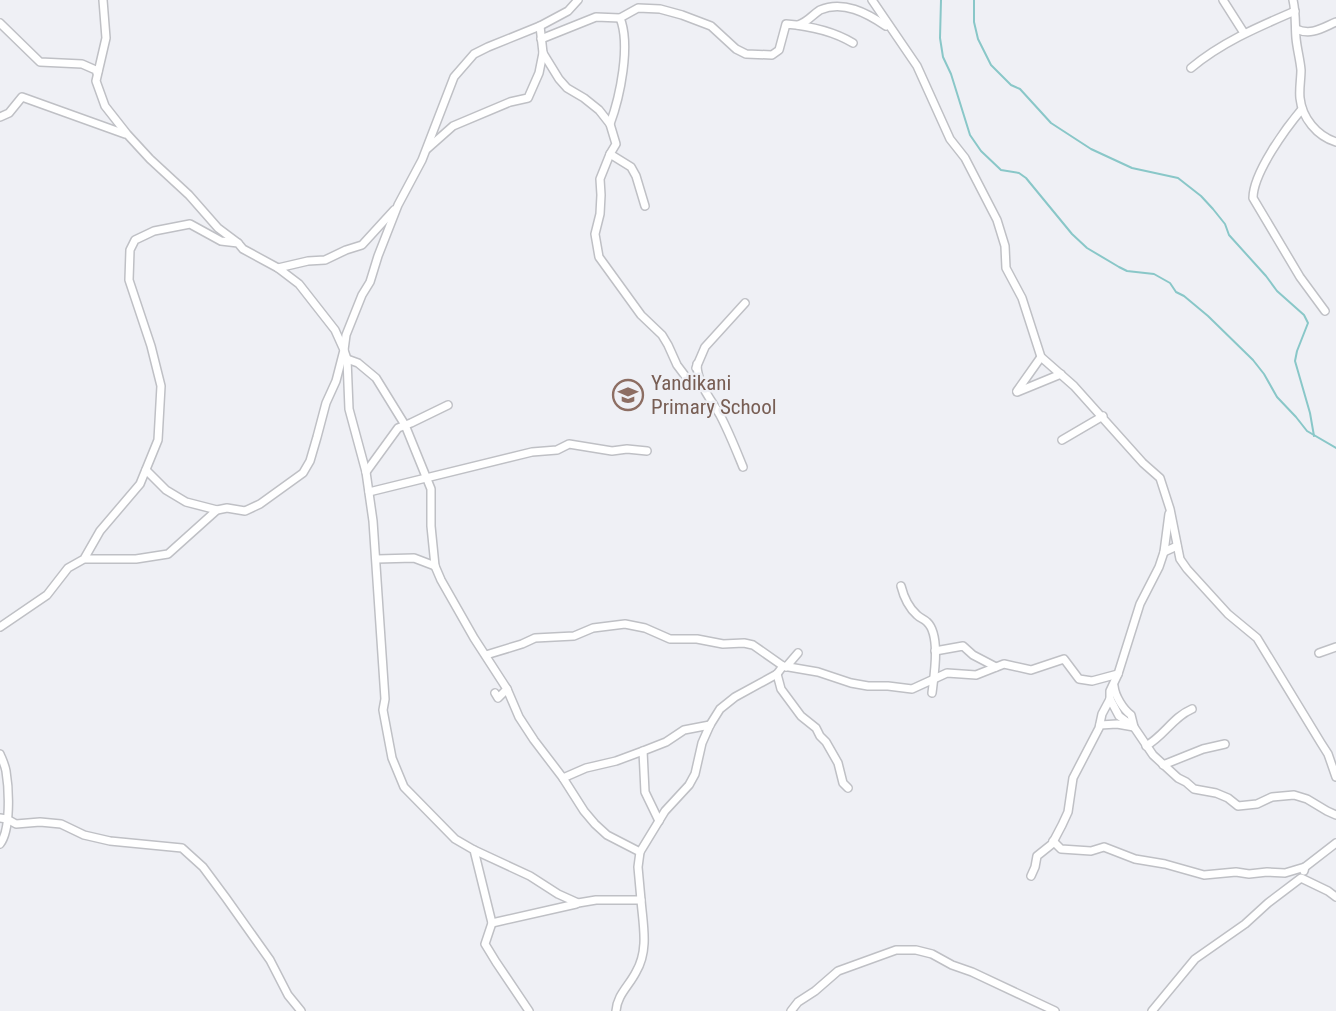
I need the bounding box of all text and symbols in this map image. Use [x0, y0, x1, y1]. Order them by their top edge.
place label: Yandikani Primary School [651, 371, 777, 419]
school or university icon: Yandikani Primary School [611, 378, 645, 412]

